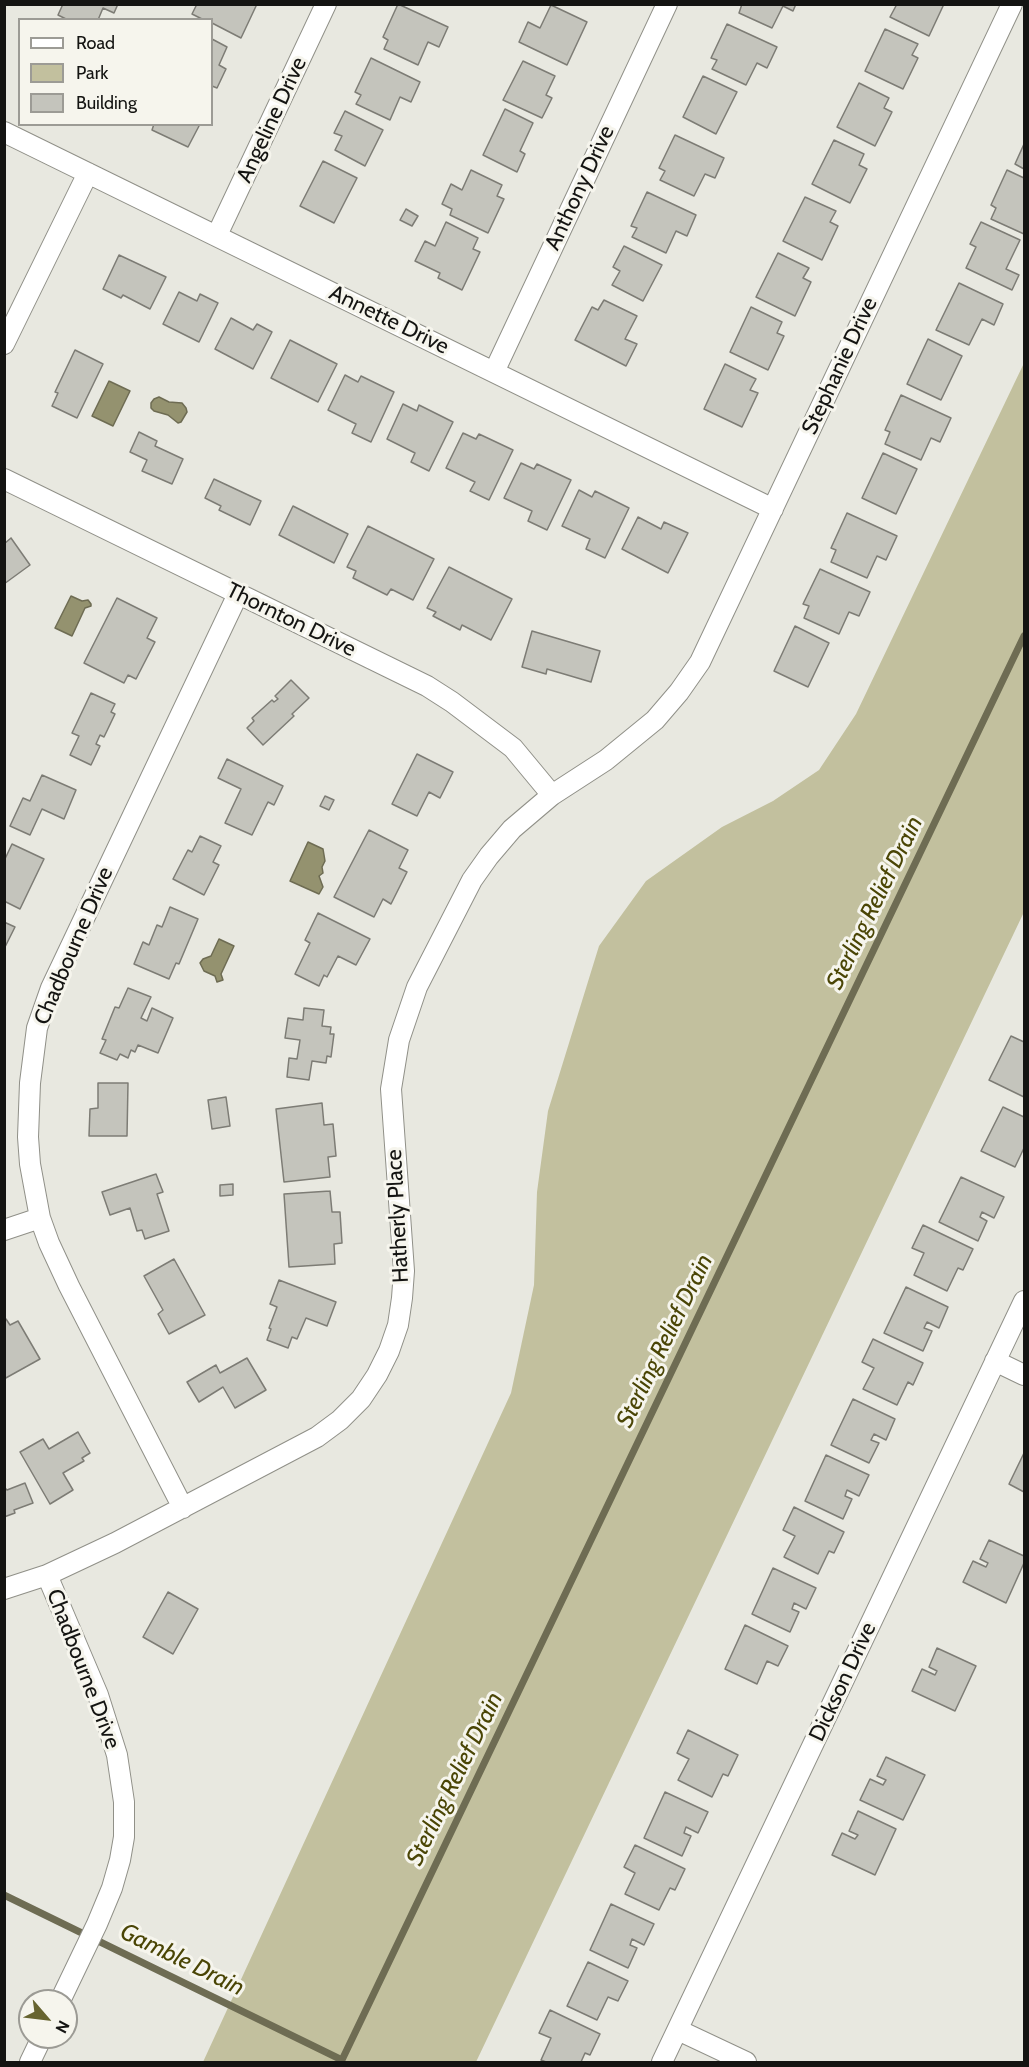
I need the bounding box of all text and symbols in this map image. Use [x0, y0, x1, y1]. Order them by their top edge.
legend [18, 18, 213, 126]
text: Road [76, 32, 115, 54]
street label: Angeline Drive [231, 53, 313, 187]
text: Park [76, 62, 108, 84]
text: Building [76, 92, 137, 114]
street label: Anthony Drive [540, 121, 620, 255]
street label: Annette Drive [325, 280, 453, 360]
street label: Stephanie Drive [797, 293, 883, 439]
street label: Thornton Drive [222, 577, 360, 663]
water label: Sterling Relief Drain [821, 812, 929, 994]
street label: Chadbourne Drive [29, 863, 119, 1029]
street label: Hatherly Place [381, 1149, 415, 1283]
water label: Sterling Relief Drain [611, 1250, 719, 1432]
street label: Chadbourne Drive [40, 1585, 126, 1753]
street label: Dickson Drive [804, 1618, 882, 1746]
water label: Sterling Relief Drain [401, 1688, 509, 1870]
water label: Gamble Drain [115, 1918, 249, 2002]
north arrow [18, 1989, 78, 2049]
text: N [52, 2017, 74, 2036]

